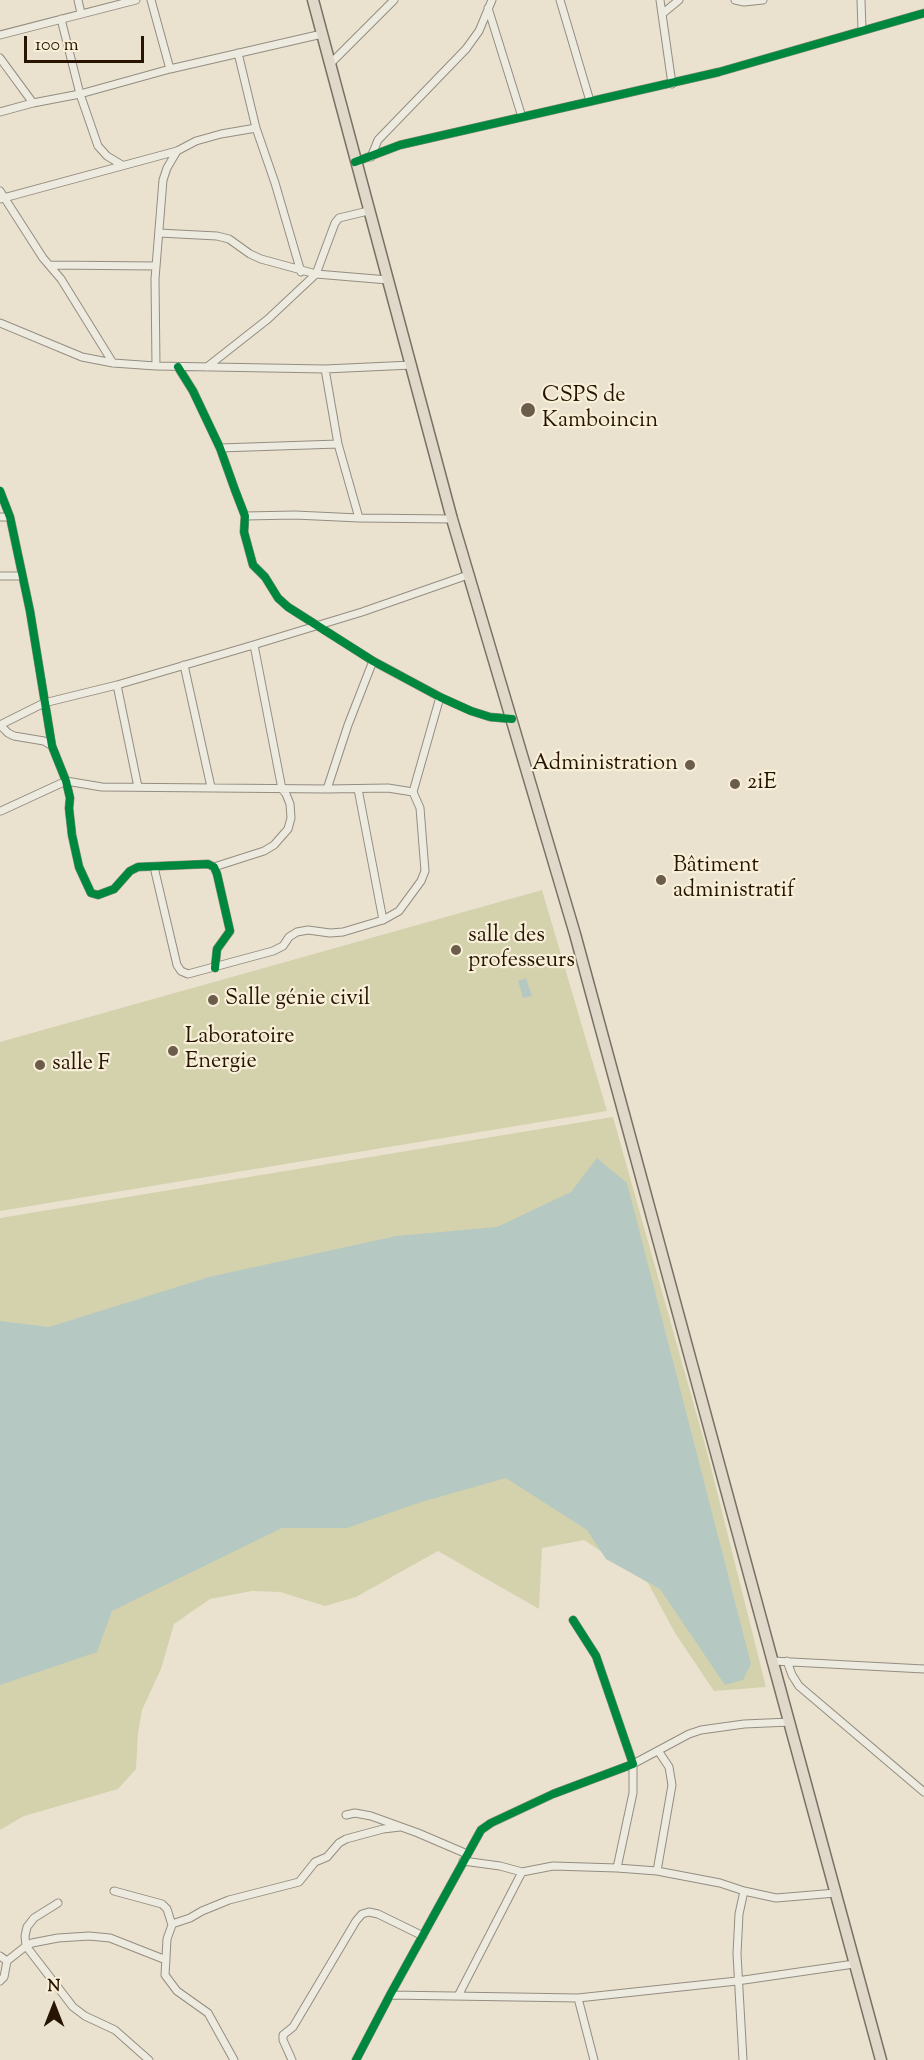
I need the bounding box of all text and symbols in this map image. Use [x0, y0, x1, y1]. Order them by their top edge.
scale bar [27, 24, 147, 62]
text: 100 m [35, 33, 79, 59]
place label: CSPS de Kamboincin [542, 384, 658, 436]
marker: CSPS de Kamboincin [519, 401, 537, 419]
place label: Administration [532, 752, 678, 778]
marker: Administration [683, 758, 697, 772]
place label: 2iE [747, 771, 777, 797]
marker: 2iE [728, 777, 742, 791]
place label: Bâtiment administratif [673, 854, 795, 906]
marker: Bâtiment administratif [654, 873, 668, 887]
place label: salle des professeurs [468, 924, 575, 975]
marker: salle des professeurs [449, 943, 463, 957]
place label: Salle génie civil [225, 987, 370, 1013]
marker: Salle génie civil [206, 993, 220, 1007]
place label: Laboratoire Energie [185, 1025, 295, 1076]
marker: Laboratoire Energie [166, 1044, 180, 1058]
place label: salle F [52, 1052, 110, 1078]
marker: salle F [33, 1058, 47, 1072]
north arrow [24, 1976, 84, 2036]
text: N [48, 1976, 60, 1999]

